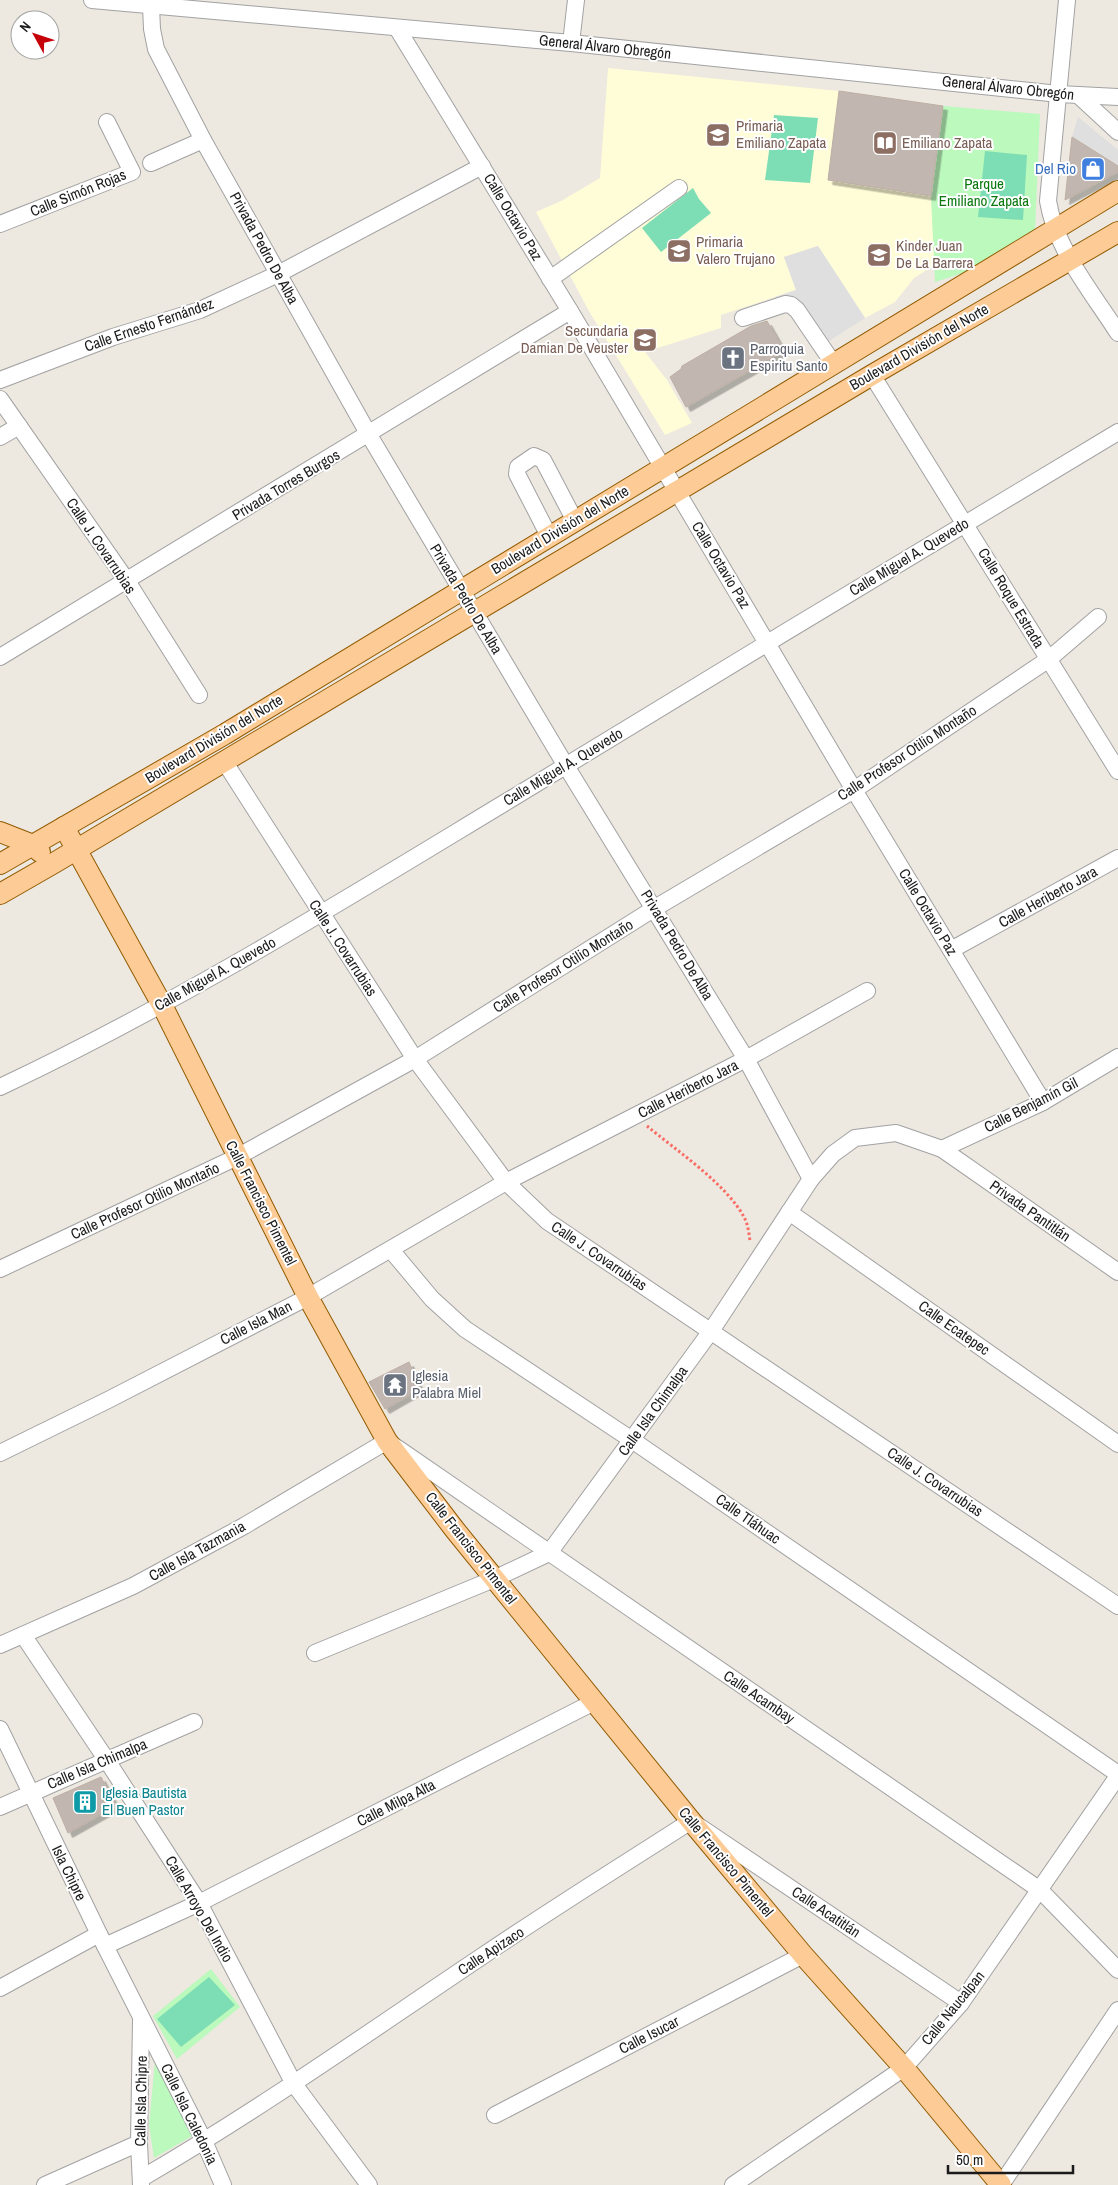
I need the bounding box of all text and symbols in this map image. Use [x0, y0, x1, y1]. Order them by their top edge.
north arrow [10, 10, 60, 60]
text: N [15, 18, 35, 36]
street label: General Álvaro Obregón [538, 29, 672, 64]
street label: General Álvaro Obregón [941, 70, 1075, 105]
place label: Primaria Emiliano Zapata [736, 115, 826, 153]
school or university icon: Primaria Emiliano Zapata [705, 122, 731, 148]
library icon: Emiliano Zapata [872, 130, 898, 156]
place label: Emiliano Zapata [902, 132, 992, 153]
shop icon: Del Rio [1080, 156, 1106, 182]
place label: Del Rio [1035, 158, 1076, 179]
street label: Calle Simón Rojas [27, 164, 129, 221]
street label: Calle Octavio Paz [479, 169, 548, 264]
park label: Parque Emiliano Zapata [939, 173, 1029, 211]
street label: Privada Pedro De Alba [225, 188, 304, 308]
place label: Primaria Valero Trujano [696, 231, 775, 269]
place label: Kinder Juan De La Barrera [896, 235, 973, 273]
school or university icon: Primaria Valero Trujano [666, 238, 692, 264]
school or university icon: Kinder Juan De La Barrera [866, 242, 892, 268]
street label: Calle Ernesto Fernández [81, 293, 216, 357]
street label: Boulevard División del Norte [845, 298, 992, 395]
place label: Secundaria Damian De Veuster [521, 320, 628, 358]
school or university icon: Secundaria Damian De Veuster [632, 327, 658, 353]
place label: Parroquia Espiritu Santo [750, 338, 828, 376]
church icon: Parroquia Espiritu Santo [720, 345, 746, 371]
street label: Privada Torres Burgos [228, 444, 344, 525]
street label: Boulevard División del Norte [487, 480, 633, 579]
street label: Calle J. Covarrubias [62, 494, 141, 598]
street label: Calle Miguel A. Quevedo [845, 512, 973, 601]
street label: Calle Octavio Paz [687, 517, 756, 612]
street label: Privada Pedro De Alba [425, 540, 508, 658]
street label: Calle Roque Estrada [973, 544, 1050, 652]
street label: Boulevard División del Norte [141, 689, 287, 788]
street label: Calle Profesor Otilio Montaño [833, 700, 981, 806]
street label: Calle Miguel A. Quevedo [499, 722, 627, 811]
street label: Calle Heriberto Jara [995, 861, 1101, 932]
street label: Calle Octavio Paz [894, 864, 963, 959]
street label: Privada Pedro De Alba [636, 886, 719, 1004]
street label: Calle J. Covarrubias [304, 895, 383, 1000]
street label: Calle Profesor Otilio Montaño [488, 914, 637, 1017]
street label: Calle Miguel A. Quevedo [150, 931, 279, 1016]
street label: Calle Heriberto Jara [634, 1054, 742, 1123]
street label: Calle Benjamín Gil [980, 1072, 1081, 1137]
street label: Calle Francisco Pimentel [221, 1137, 302, 1269]
street label: Calle Profesor Otilio Montaño [67, 1157, 223, 1244]
street label: Privada Pantitlán [986, 1175, 1075, 1246]
street label: Calle J. Covarrubias [547, 1216, 651, 1295]
street label: Calle Ecatepec [914, 1295, 994, 1360]
street label: Calle Isla Man [216, 1296, 295, 1350]
street label: Calle Isla Chimalpa [613, 1361, 693, 1460]
place label: Iglesia Palabra Miel [412, 1365, 481, 1403]
temple icon: Iglesia Palabra Miel [382, 1372, 408, 1398]
street label: Calle J. Covarrubias [883, 1442, 987, 1521]
street label: Calle Francisco Pimentel [421, 1487, 522, 1608]
street label: Calle Tláhuac [712, 1488, 785, 1549]
street label: Calle Isla Tazmania [145, 1515, 249, 1586]
street label: Calle Acambay [719, 1665, 800, 1729]
street label: Calle Isla Chimalpa [44, 1733, 150, 1794]
street label: Calle Milpa Alta [353, 1774, 439, 1831]
place label: Iglesia Bautista El Buen Pastor [102, 1782, 187, 1820]
building icon: Iglesia Bautista El Buen Pastor [72, 1789, 98, 1815]
street label: Calle Francisco Pimentel [674, 1802, 779, 1921]
street label: Isla Chipre [47, 1841, 92, 1904]
street label: Calle Arroyo Del Indio [160, 1852, 239, 1966]
street label: Calle Acatitlán [788, 1881, 865, 1942]
street label: Calle Apizaco [453, 1921, 528, 1980]
street label: Calle Naucalpan [916, 1966, 989, 2049]
street label: Calle Isucar [615, 2010, 682, 2059]
street label: Calle Isla Chipre [129, 2055, 152, 2147]
street label: Calle Isla Caledonia [156, 2060, 223, 2168]
scale bar [948, 2142, 1073, 2174]
text: 50 m [956, 2149, 983, 2170]

